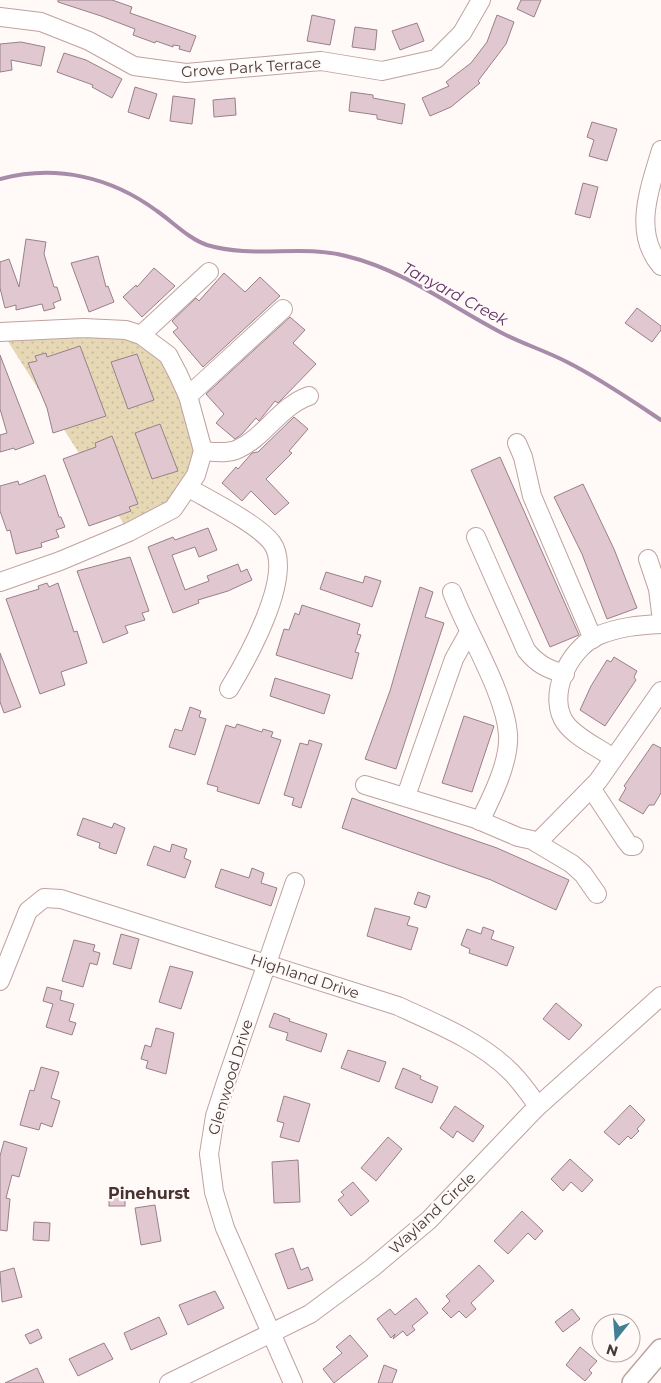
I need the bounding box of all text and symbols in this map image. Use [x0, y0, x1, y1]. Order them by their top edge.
street label: Grove Park Terrace [180, 53, 322, 81]
water label: Tanyard Creek [399, 258, 512, 330]
street label: Highland Drive [248, 949, 362, 1003]
street label: Glenwood Drive [203, 1017, 257, 1137]
street label: Wayland Circle [385, 1168, 479, 1258]
district label: Pinehurst [108, 1184, 190, 1203]
north arrow [591, 1313, 641, 1363]
text: N [604, 1340, 620, 1361]

